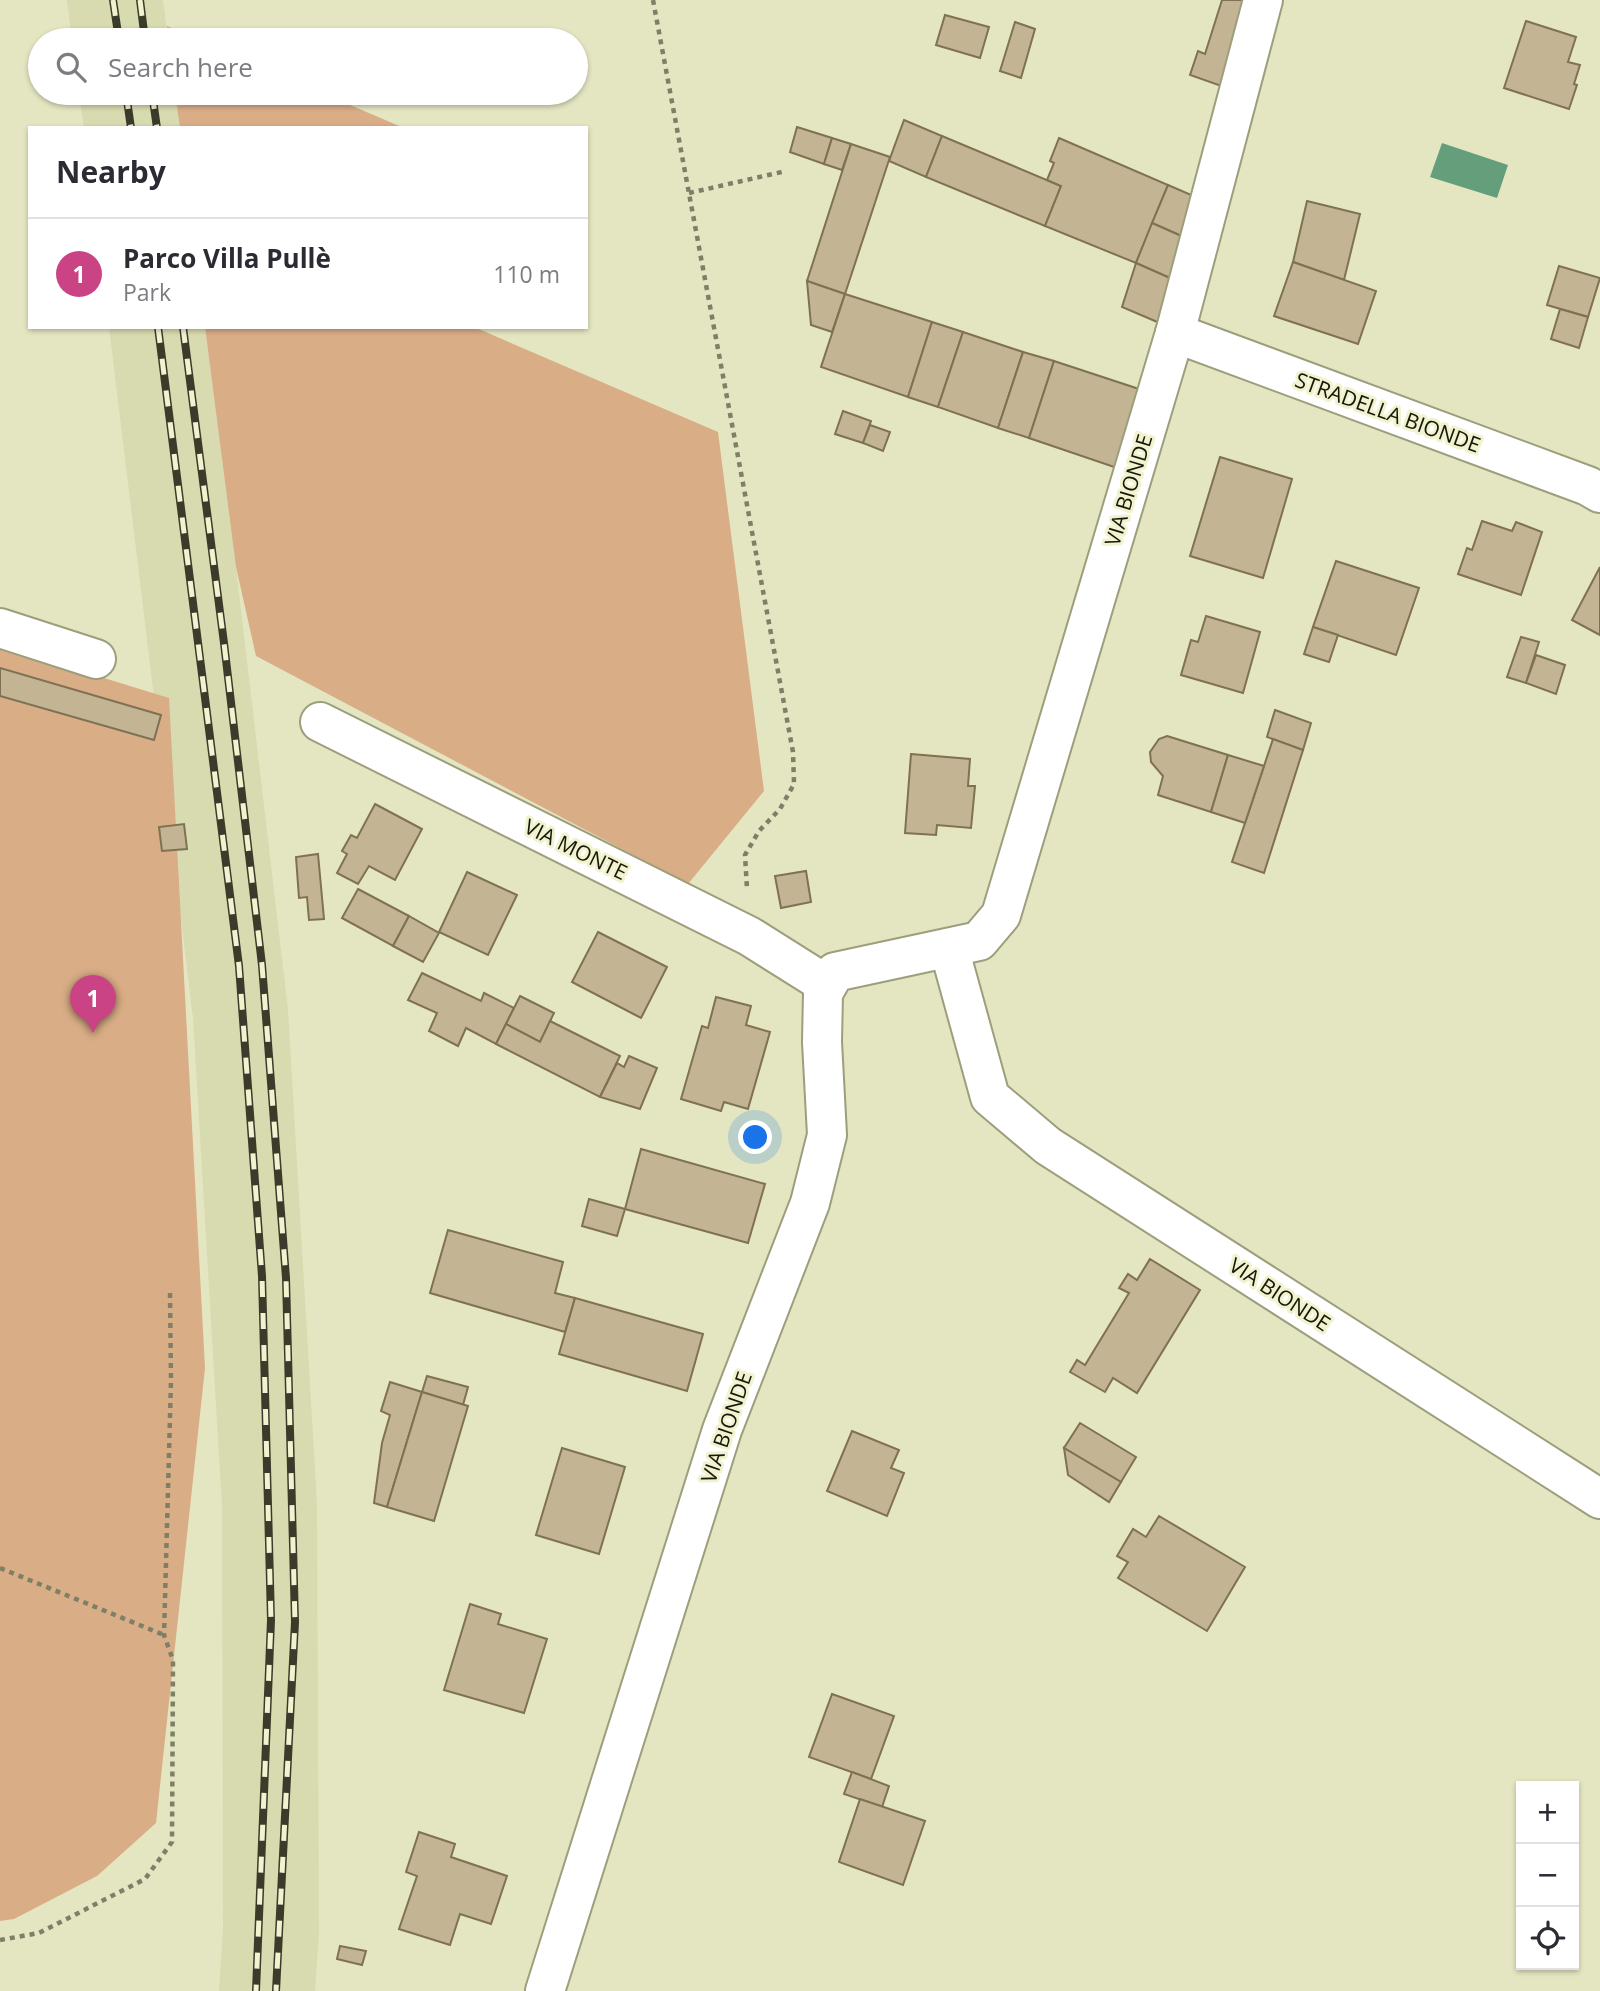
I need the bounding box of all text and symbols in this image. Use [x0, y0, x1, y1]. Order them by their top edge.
search box [28, 28, 588, 105]
icon: search [52, 48, 90, 86]
text: Search here [108, 49, 253, 85]
text: Nearby [56, 151, 166, 192]
text: Parco Villa Pullè [123, 240, 331, 276]
text: 1 [72, 258, 86, 290]
text: 110 m [493, 258, 560, 290]
text: Park [123, 276, 171, 308]
street label: STRADELLA BIONDE [1291, 365, 1485, 459]
street label: VIA BIONDE [1098, 431, 1158, 549]
street label: VIA MONTE [520, 812, 632, 886]
pin: 1 [70, 975, 116, 1033]
your location [738, 1120, 772, 1154]
street label: VIA BIONDE [1224, 1251, 1336, 1337]
street label: VIA BIONDE [694, 1368, 758, 1486]
map controls [1516, 1781, 1579, 1970]
button: + [1516, 1781, 1579, 1844]
button: − [1516, 1844, 1579, 1907]
button: locate [1516, 1907, 1579, 1970]

